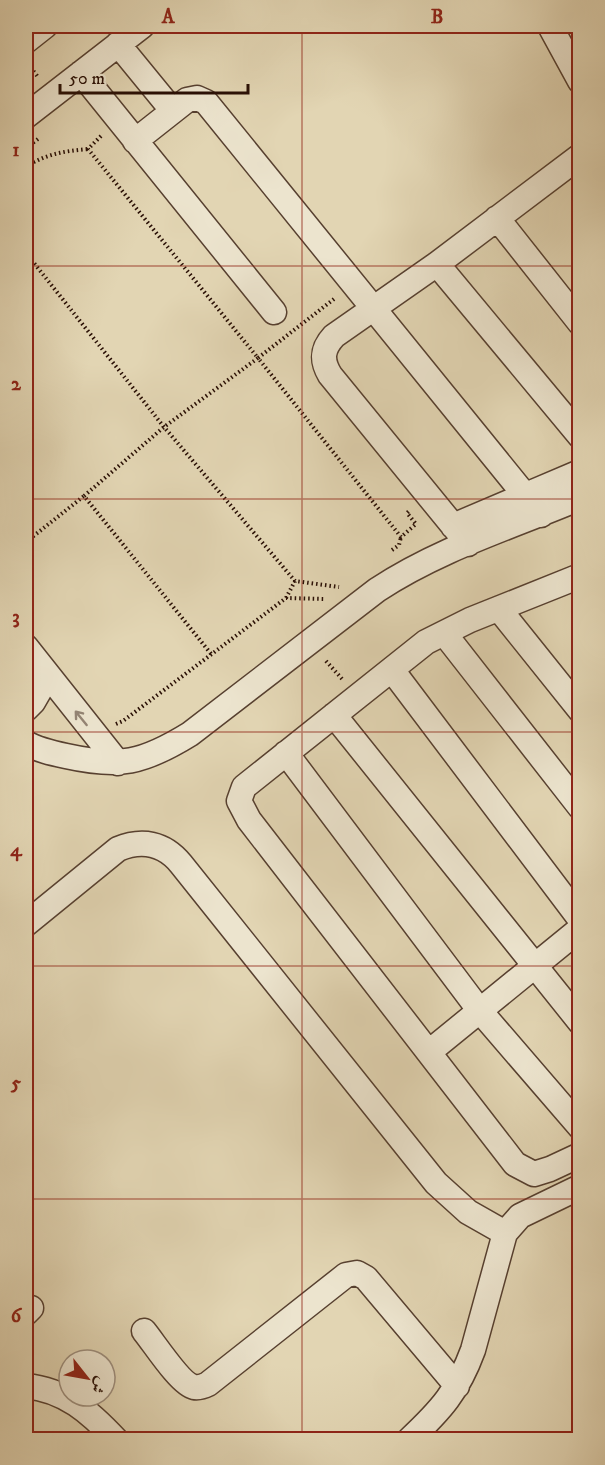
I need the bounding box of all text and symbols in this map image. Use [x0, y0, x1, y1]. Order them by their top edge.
text: A [161, 5, 176, 30]
text: B [431, 5, 443, 30]
scale bar [60, 57, 248, 95]
text: 50 m [69, 68, 105, 90]
text: 1 [12, 138, 20, 163]
text: 2 [11, 372, 22, 397]
text: 3 [12, 605, 20, 630]
one-way arrow [75, 710, 88, 726]
text: 4 [10, 838, 23, 863]
text: 5 [10, 1071, 21, 1096]
text: 6 [11, 1304, 23, 1329]
north arrow [57, 1348, 117, 1408]
text: ش [86, 1373, 112, 1397]

